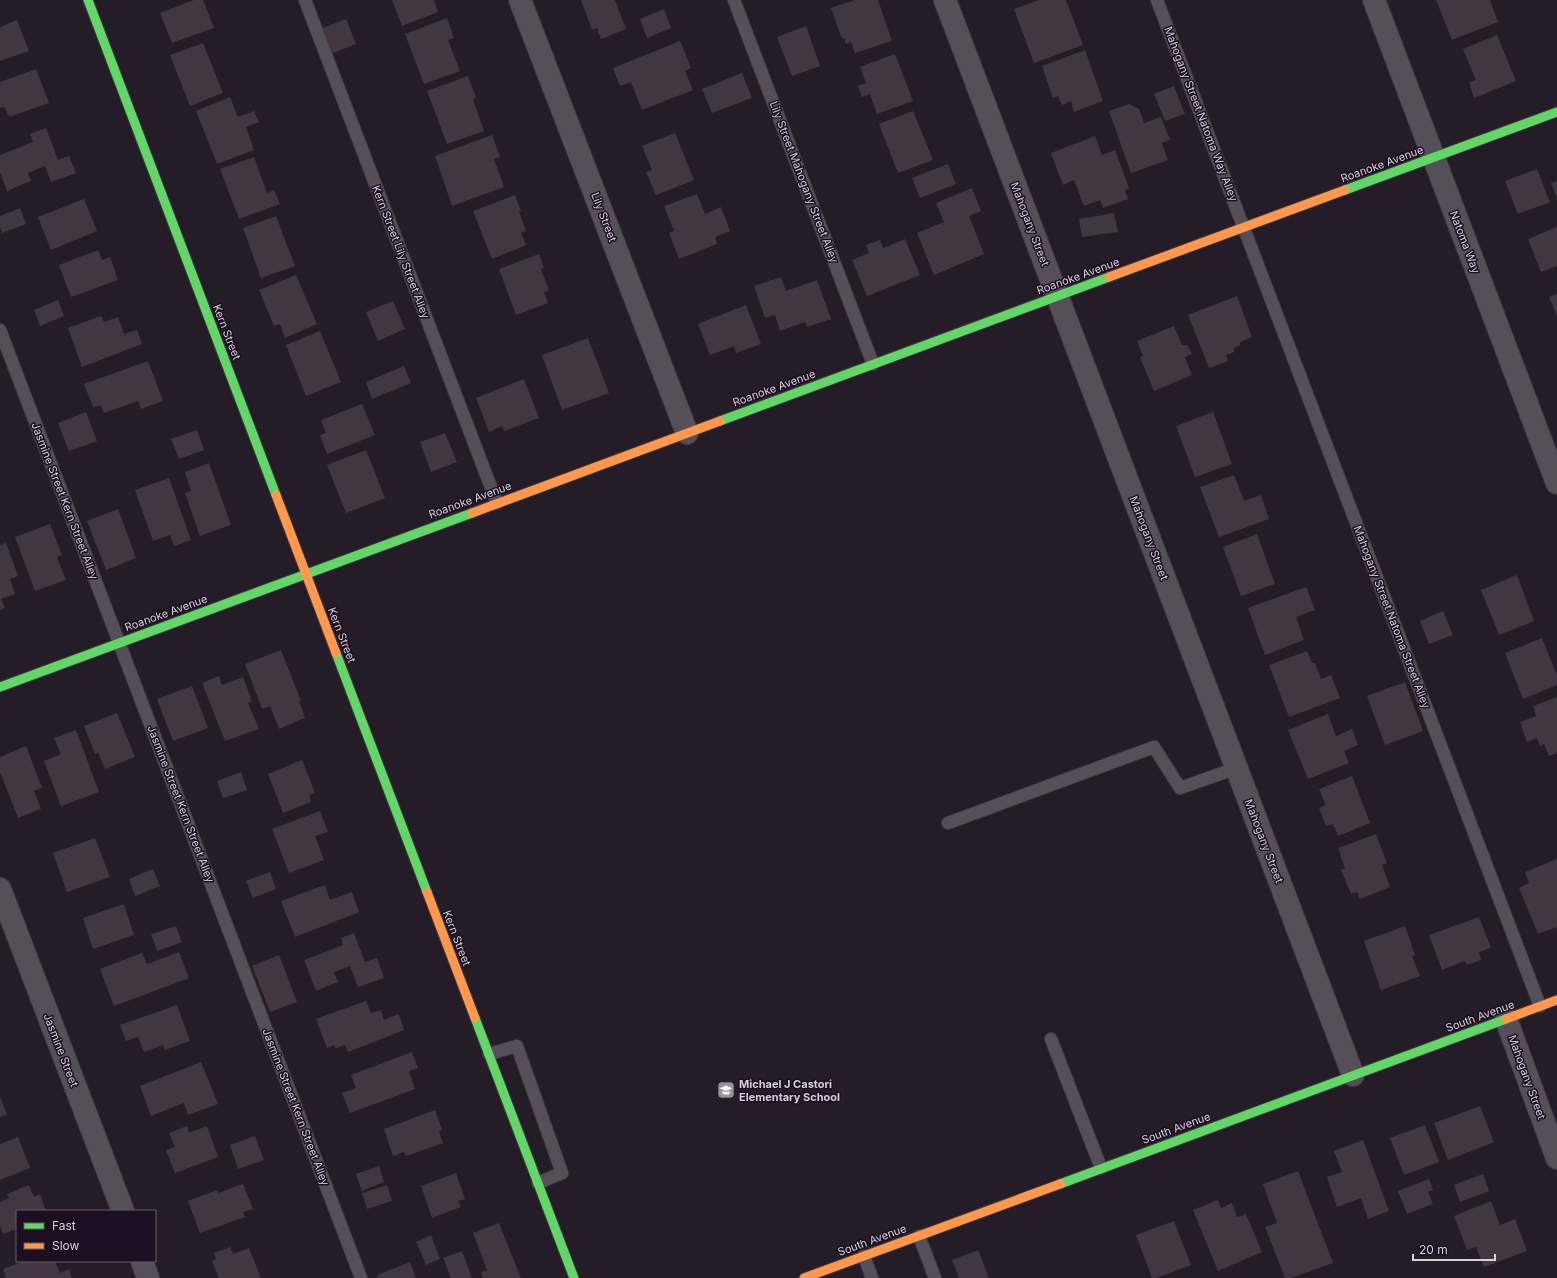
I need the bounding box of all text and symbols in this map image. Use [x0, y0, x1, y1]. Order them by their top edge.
street label: Mahogany Street Natoma Way Alley [1161, 25, 1241, 203]
street label: Lily Street Mahogany Street Alley [767, 99, 841, 265]
street label: Roanoke Avenue [1339, 143, 1425, 185]
street label: Mahogany Street [1008, 180, 1053, 268]
street label: Kern Street Lily Street Alley [369, 183, 433, 321]
street label: Lily Street [588, 190, 620, 244]
street label: Natoma Way [1447, 209, 1483, 275]
street label: Roanoke Avenue [1035, 255, 1121, 297]
street label: Kern Street [210, 302, 244, 362]
street label: Roanoke Avenue [731, 367, 817, 409]
street label: Jasmine Street Kern Street Alley [28, 420, 102, 582]
street label: Roanoke Avenue [427, 479, 513, 521]
street label: Mahogany Street [1127, 494, 1172, 582]
street label: Mahogany Street Natoma Street Alley [1351, 524, 1433, 710]
street label: Roanoke Avenue [123, 592, 209, 634]
street label: Kern Street [325, 605, 359, 665]
street label: Jasmine Street Kern Street Alley [144, 723, 218, 885]
street label: Mahogany Street [1242, 797, 1287, 885]
street label: Kern Street [440, 908, 474, 968]
street label: South Avenue [1444, 997, 1516, 1035]
street label: Jasmine Street [41, 1011, 82, 1089]
street label: Jasmine Street Kern Street Alley [259, 1026, 333, 1188]
street label: Mahogany Street [1505, 1033, 1549, 1121]
place label: Michael J Castori Elementary School [739, 1077, 840, 1104]
school or university icon: Michael J Castori Elementary School [716, 1080, 736, 1100]
street label: South Avenue [1140, 1109, 1212, 1147]
legend [16, 1210, 156, 1262]
text: Fast [52, 1218, 76, 1233]
street label: South Avenue [836, 1221, 908, 1259]
scale bar [1413, 1236, 1495, 1262]
text: Slow [52, 1238, 80, 1253]
text: 20 m [1419, 1242, 1448, 1257]

